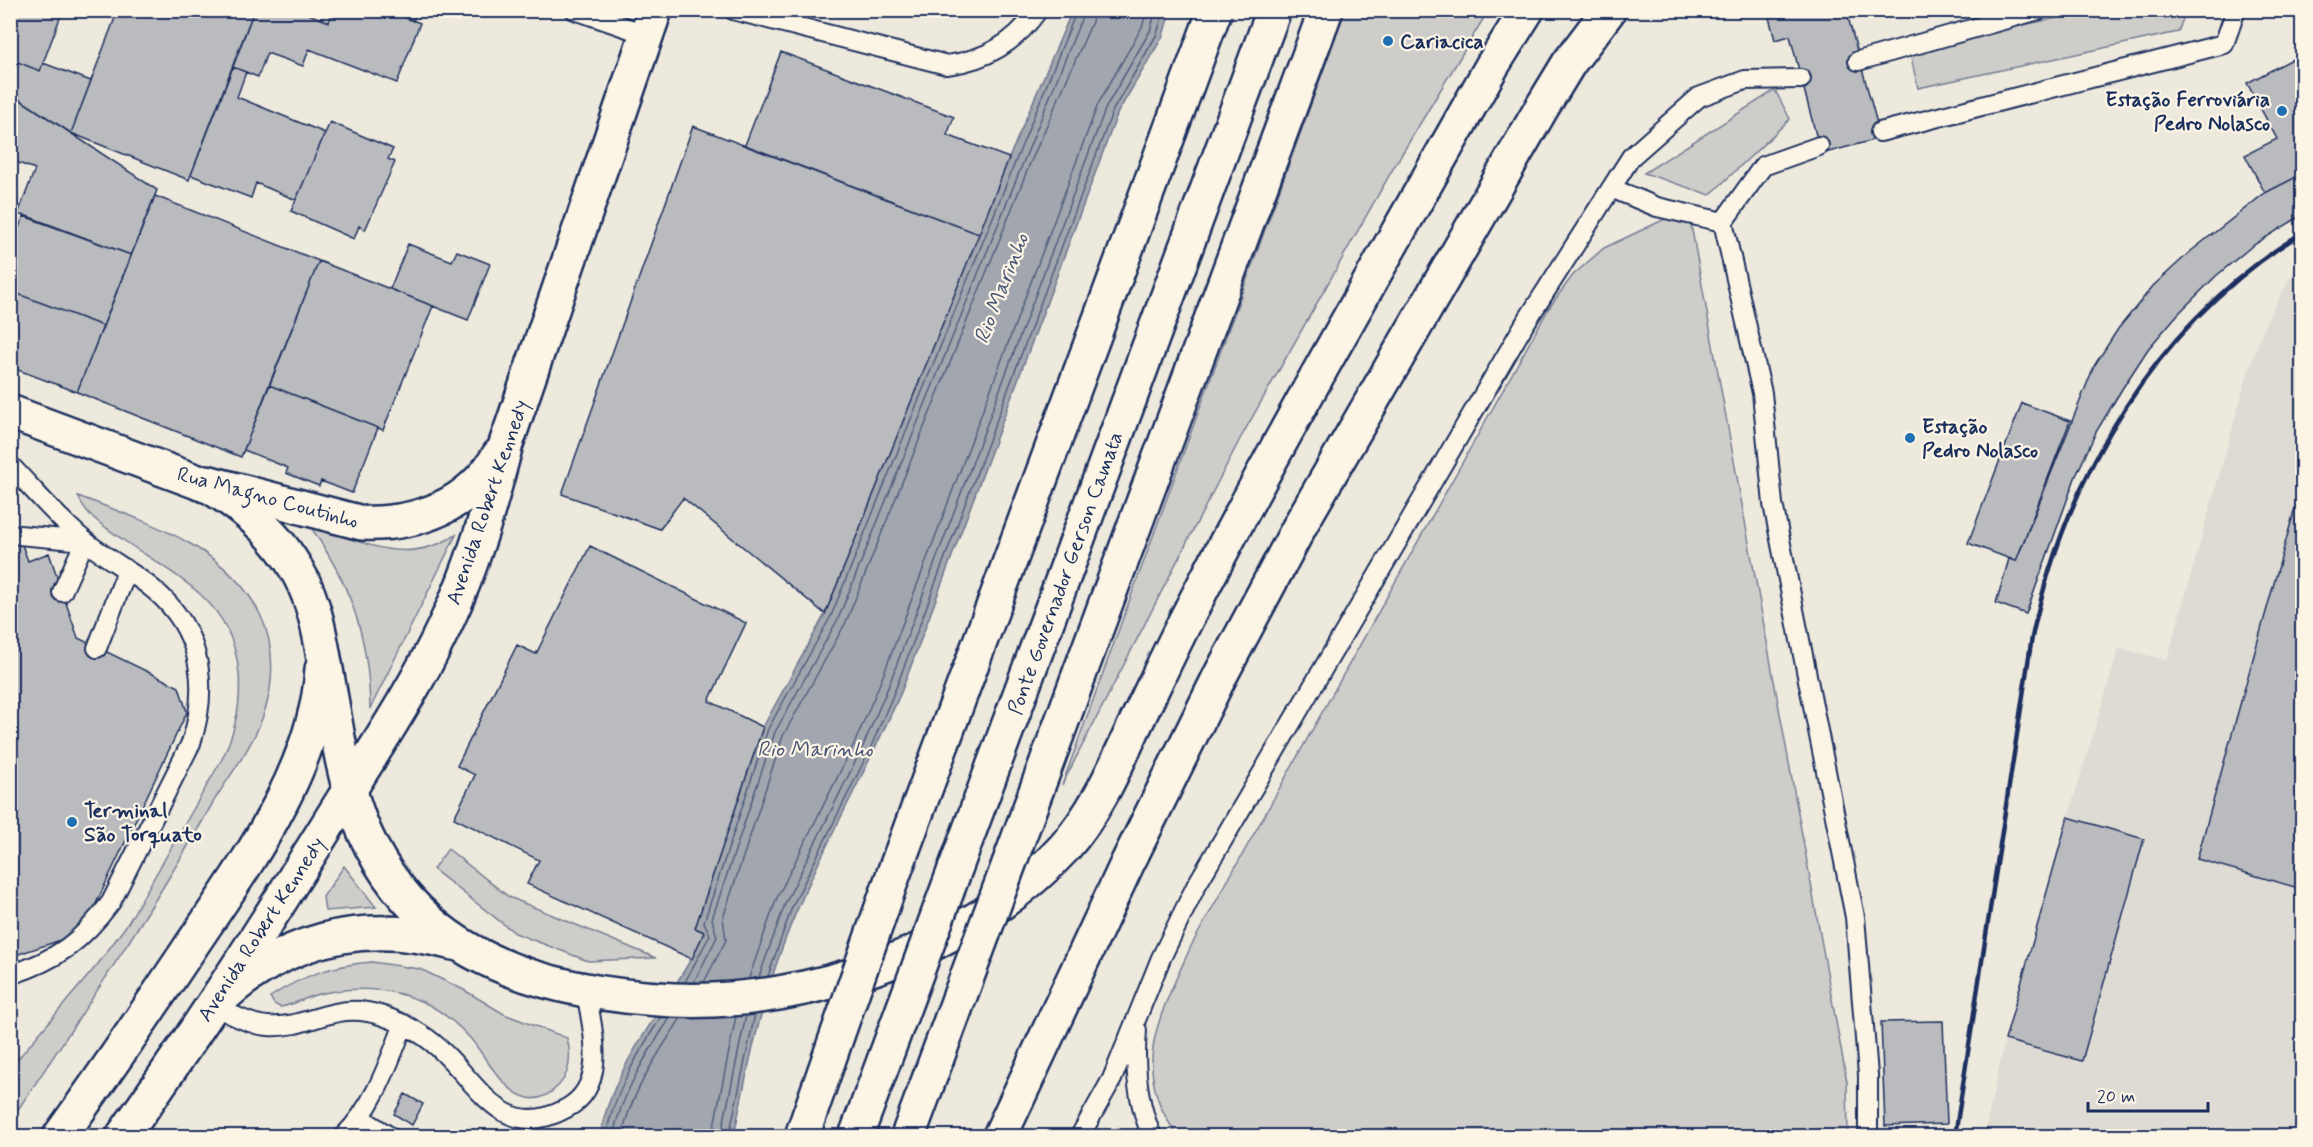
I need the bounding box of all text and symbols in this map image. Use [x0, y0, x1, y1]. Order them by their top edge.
place label: Cariacica [1400, 28, 1484, 56]
marker: Cariacica [1381, 34, 1395, 48]
place label: Estação Ferroviária Pedro Nolasco [2105, 86, 2270, 138]
marker: Estação Ferroviária Pedro Nolasco [2275, 104, 2289, 118]
water label: Rio Marinho [968, 229, 1036, 348]
street label: Avenida Robert Kennedy [440, 396, 536, 608]
place label: Estação Pedro Nolasco [1922, 413, 2038, 465]
street label: Ponte Governador Gerson Camata [1002, 428, 1130, 719]
marker: Estação Pedro Nolasco [1903, 431, 1917, 445]
street label: Rua Magno Coutinho [174, 460, 361, 538]
water label: Rio Marinho [757, 736, 874, 764]
place label: Terminal São Torquato [84, 797, 202, 849]
marker: Terminal São Torquato [65, 815, 79, 829]
street label: Avenida Robert Kennedy [192, 832, 332, 1027]
scale bar [2088, 1075, 2208, 1113]
text: 20 m [2097, 1085, 2135, 1109]

